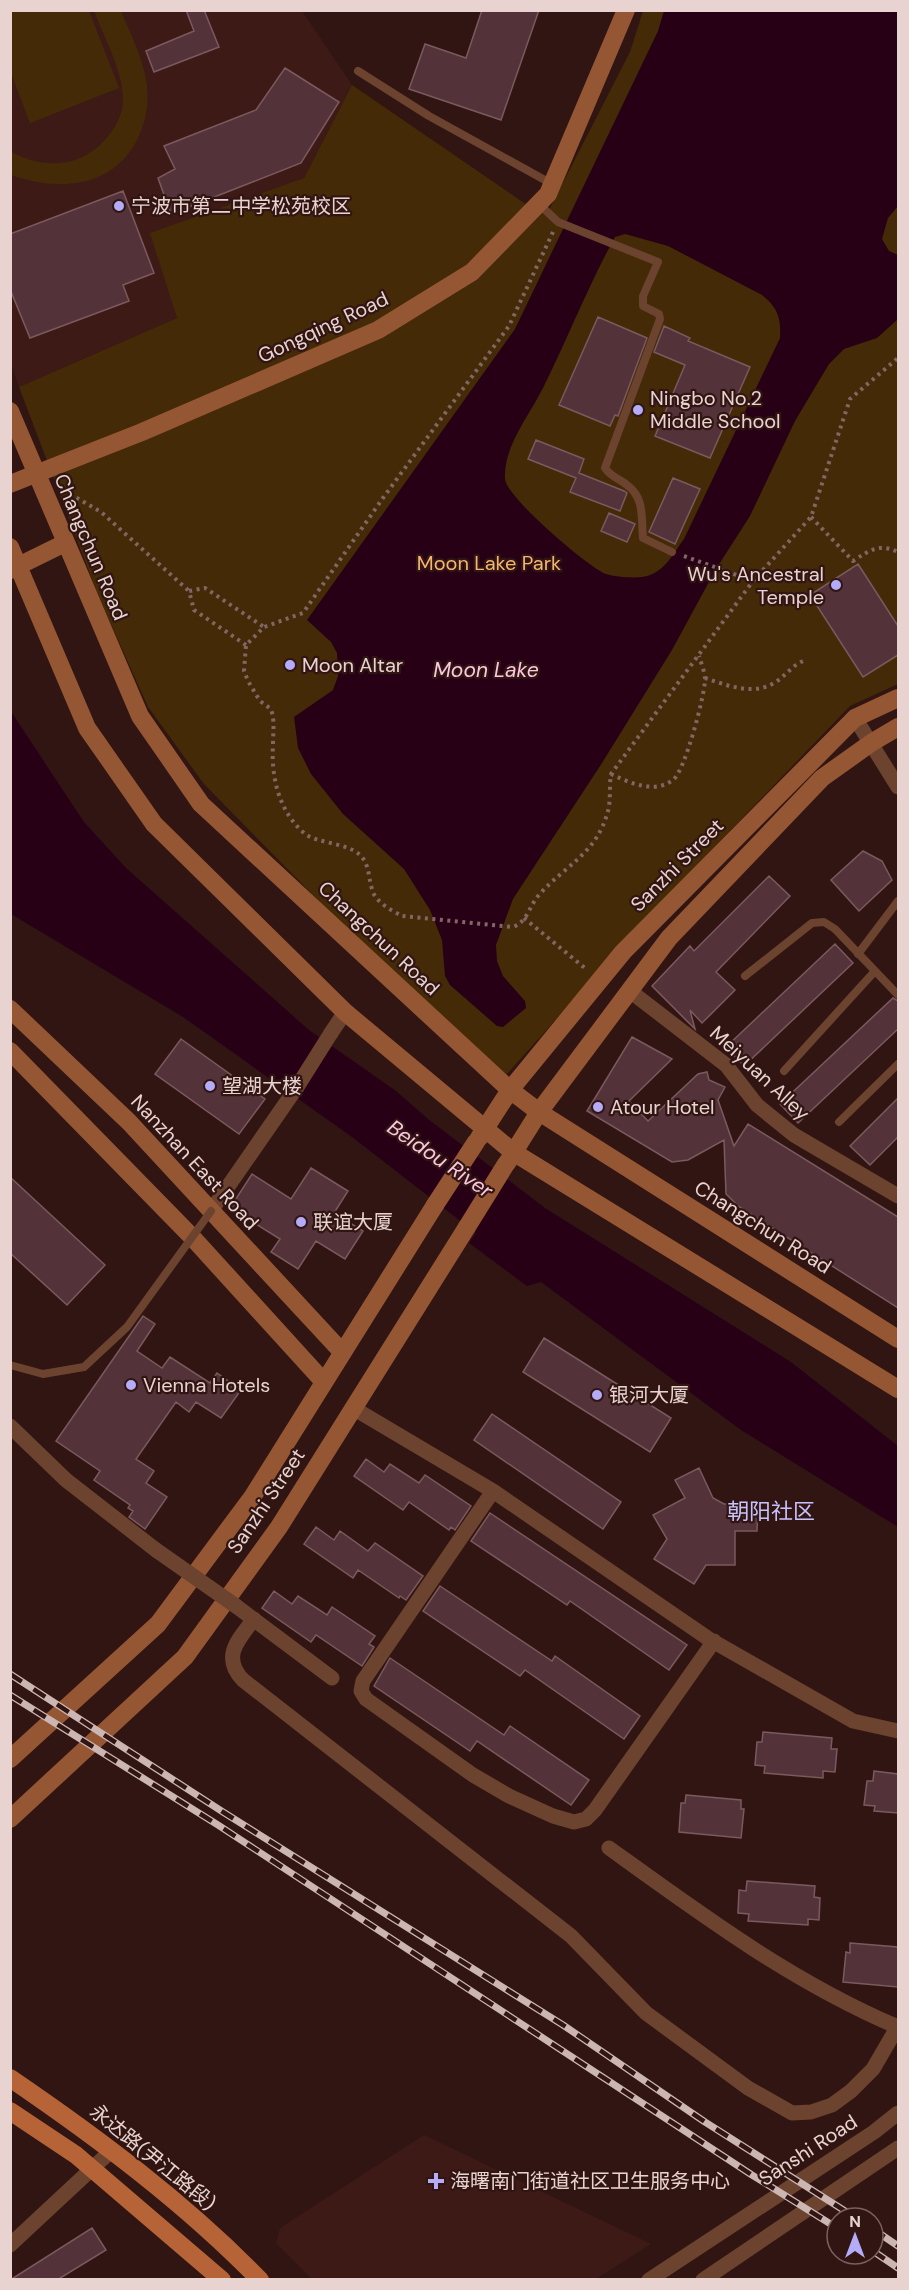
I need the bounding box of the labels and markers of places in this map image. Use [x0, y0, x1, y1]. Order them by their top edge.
place label: 宁波市第二中学松苑校区 [131, 193, 351, 219]
marker: 宁波市第二中学松苑校区 [112, 199, 126, 213]
place label: Ningbo No.2 Middle School [650, 385, 781, 434]
marker: Ningbo No.2 Middle School [631, 403, 645, 417]
place label: Wu's Ancestral Temple [687, 561, 824, 610]
marker: Wu's Ancestral Temple [829, 578, 843, 592]
place label: Moon Altar [302, 652, 403, 678]
marker: Moon Altar [283, 658, 297, 672]
place label: 望湖大楼 [222, 1073, 302, 1099]
marker: 望湖大楼 [203, 1079, 217, 1093]
place label: Atour Hotel [610, 1094, 715, 1120]
marker: Atour Hotel [591, 1100, 605, 1114]
place label: 联谊大厦 [313, 1209, 393, 1235]
marker: 联谊大厦 [294, 1215, 308, 1229]
place label: Vienna Hotels [143, 1372, 270, 1398]
marker: Vienna Hotels [124, 1378, 138, 1392]
place label: 银河大厦 [609, 1382, 689, 1408]
marker: 银河大厦 [590, 1388, 604, 1402]
place label: 海曙南门街道社区卫生服务中心 [450, 2168, 730, 2194]
marker: 海曙南门街道社区卫生服务中心 [427, 2172, 445, 2190]

